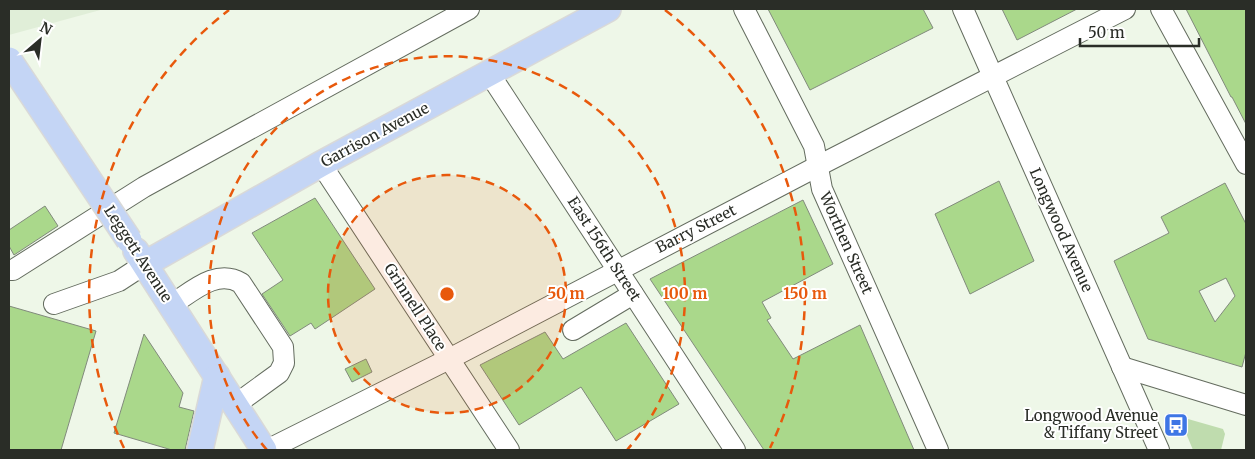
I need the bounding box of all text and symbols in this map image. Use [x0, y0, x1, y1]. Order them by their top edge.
north arrow [15, 15, 65, 65]
scale bar [1080, 15, 1199, 47]
text: N [37, 18, 55, 39]
text: 50 m [1088, 23, 1125, 42]
street label: Garrison Avenue [318, 98, 432, 171]
street label: Longwood Avenue [1026, 165, 1097, 295]
street label: Worthen Street [815, 188, 877, 297]
street label: East 156th Street [564, 193, 645, 305]
street label: Barry Street [652, 200, 739, 257]
street label: Leggett Avenue [100, 202, 177, 306]
street label: Grinnell Place [380, 260, 451, 354]
text: 50 m [547, 284, 585, 303]
text: 100 m [663, 284, 707, 303]
text: 150 m [783, 284, 827, 303]
centre of rings [438, 285, 456, 303]
place label: Longwood Avenue & Tiffany Street [1024, 406, 1158, 442]
bus stop icon: Longwood Avenue & Tiffany Street [1163, 412, 1189, 438]

